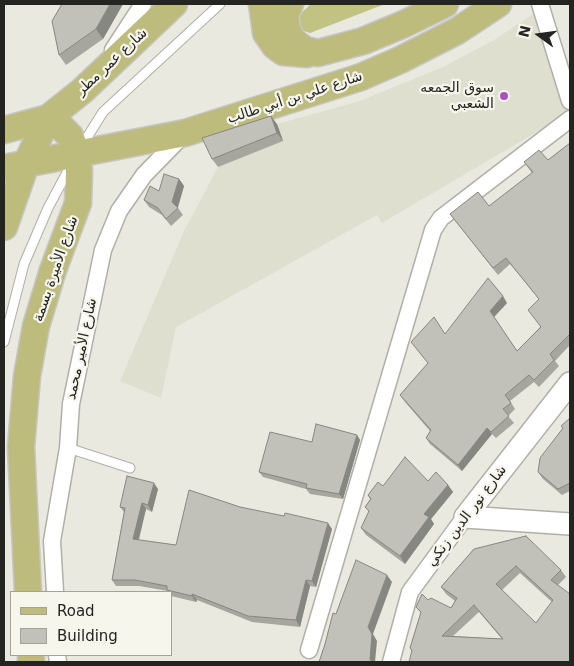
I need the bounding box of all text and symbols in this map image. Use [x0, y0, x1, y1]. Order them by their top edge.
north arrow [514, 10, 564, 60]
text: N [515, 24, 534, 39]
street label: شارع عمر مطر [73, 25, 151, 99]
street label: شارع علي بن أبي طالب [225, 68, 365, 128]
place label: سوق الجمعه الشعبي [420, 80, 494, 112]
marker: سوق الجمعه الشعبي [498, 90, 510, 102]
street label: شارع الأميرة بسمة [30, 214, 82, 324]
street label: شارع الأمير محمد [63, 297, 101, 401]
street label: شارع نور الدين زنكي [423, 462, 511, 570]
legend [10, 591, 172, 656]
text: Road [57, 602, 95, 620]
text: Building [57, 627, 118, 645]

